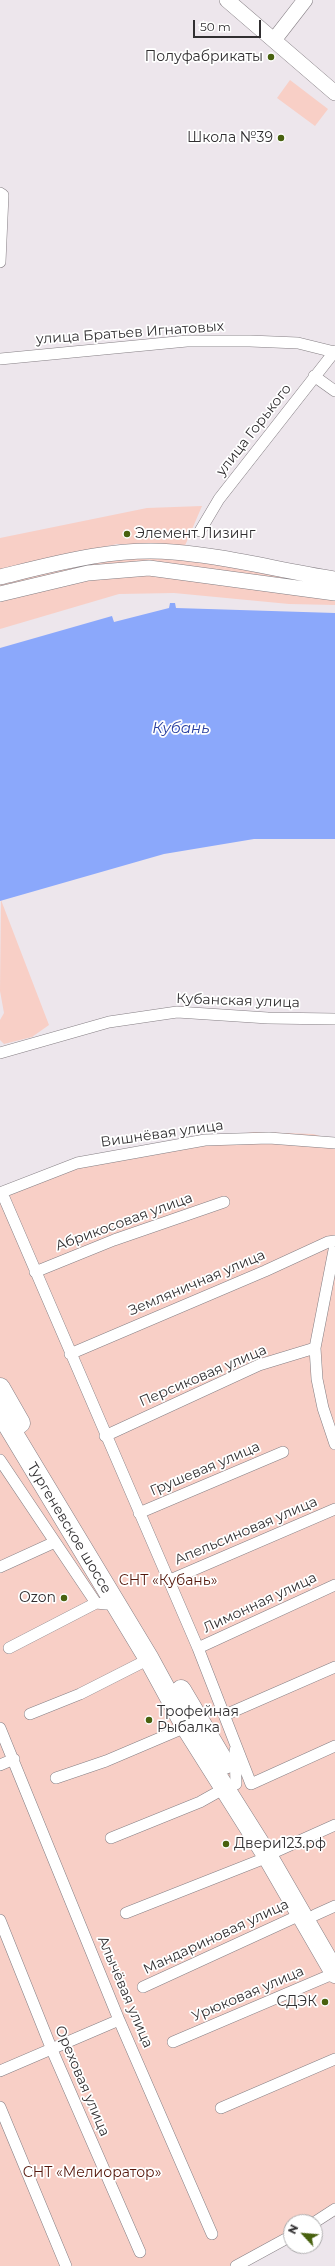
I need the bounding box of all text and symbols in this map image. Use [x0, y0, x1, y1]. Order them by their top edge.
scale bar [195, 12, 263, 38]
text: 50 m [200, 19, 231, 34]
place label: Полуфабрикаты [145, 49, 263, 65]
marker: Полуфабрикаты [266, 52, 276, 62]
place label: Школа №39 [187, 130, 273, 146]
marker: Школа №39 [276, 133, 286, 143]
street label: улица Братьев Игнатовых [35, 318, 225, 348]
street label: улица Горького [213, 381, 295, 479]
place label: Элемент Лизинг [135, 526, 255, 542]
marker: Элемент Лизинг [122, 529, 132, 539]
water label: Кубань [152, 720, 210, 738]
street label: Кубанская улица [176, 990, 300, 1012]
street label: Вишнёвая улица [100, 1117, 224, 1151]
street label: Абрикосовая улица [53, 1189, 195, 1255]
street label: Земляничная улица [126, 1247, 268, 1319]
street label: Персиковая улица [137, 1342, 269, 1410]
street label: Грушевая улица [148, 1438, 262, 1500]
street label: Тургеневское шоссе [23, 1459, 115, 1597]
street label: Апельсиновая улица [172, 1493, 320, 1569]
street label: Лимонная улица [200, 1569, 320, 1637]
park label: СНТ «Кубань» [119, 1573, 217, 1589]
place label: Ozon [19, 1590, 56, 1606]
marker: Ozon [59, 1593, 69, 1603]
place label: Трофейная Рыбалка [157, 1704, 239, 1736]
marker: Трофейная Рыбалка [144, 1715, 154, 1725]
place label: Двери123.рф [234, 1836, 326, 1852]
marker: Двери123.рф [221, 1839, 231, 1849]
street label: Мандариновая улица [141, 1896, 291, 1978]
street label: Алычёвая улица [94, 1934, 156, 2050]
street label: Урюковая улица [189, 1963, 307, 2025]
place label: СДЭК [276, 1994, 317, 2010]
marker: СДЭК [320, 1997, 330, 2007]
street label: Ореховая улица [51, 2023, 113, 2139]
park label: СНТ «Мелиоратор» [23, 2165, 161, 2181]
north arrow [283, 2214, 323, 2254]
text: N [285, 2222, 301, 2236]

